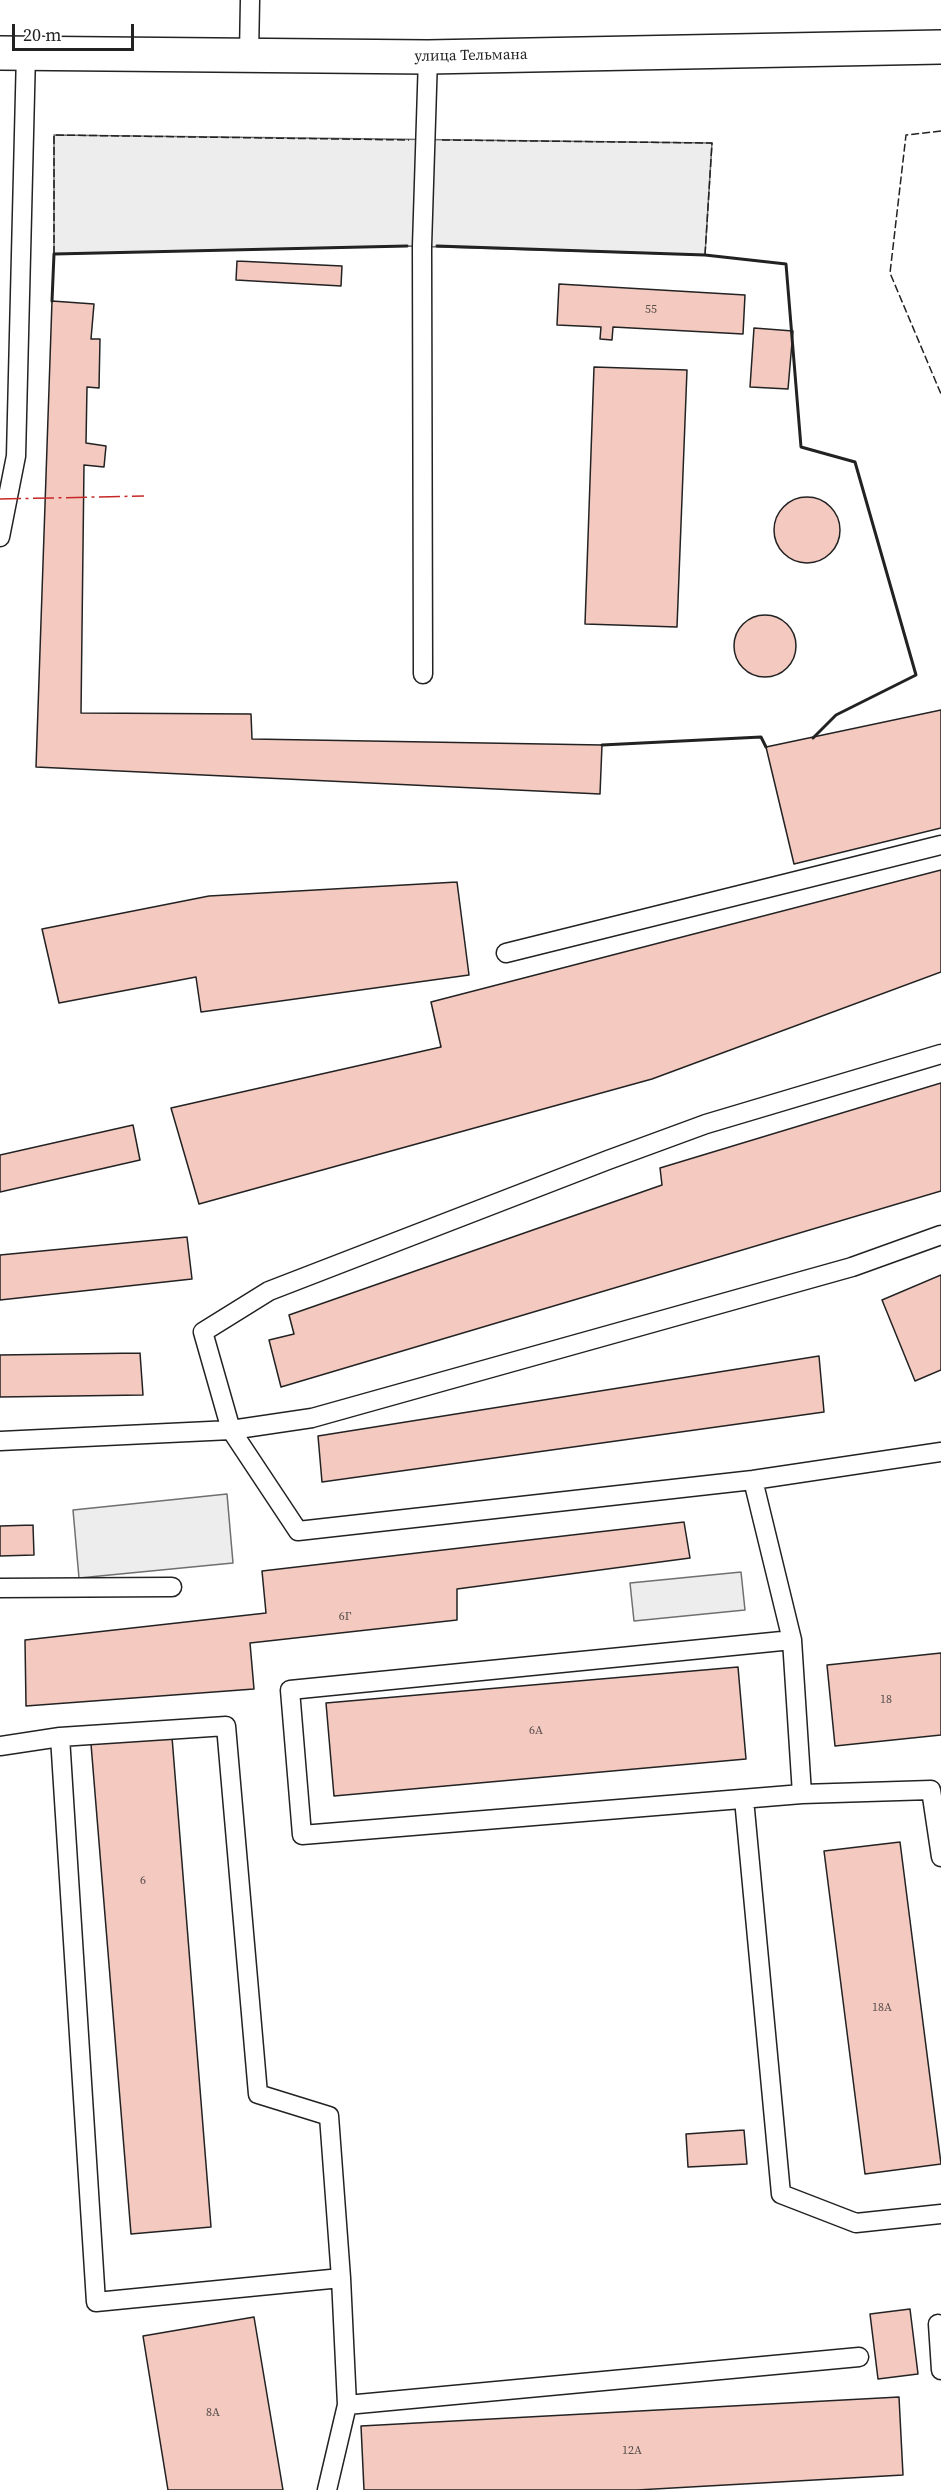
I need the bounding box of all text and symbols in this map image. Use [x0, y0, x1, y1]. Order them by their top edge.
scale bar [15, 12, 136, 50]
text: 20 m [23, 22, 61, 47]
street label: улица Тельмана [414, 46, 528, 66]
house number: 55 [645, 303, 657, 317]
house number: 6Г [339, 1610, 351, 1624]
house number: 18 [880, 1693, 892, 1707]
house number: 6А [529, 1724, 543, 1738]
house number: 6 [140, 1874, 146, 1888]
house number: 18А [872, 2001, 892, 2015]
house number: 8А [206, 2406, 220, 2420]
house number: 12А [622, 2444, 642, 2458]

